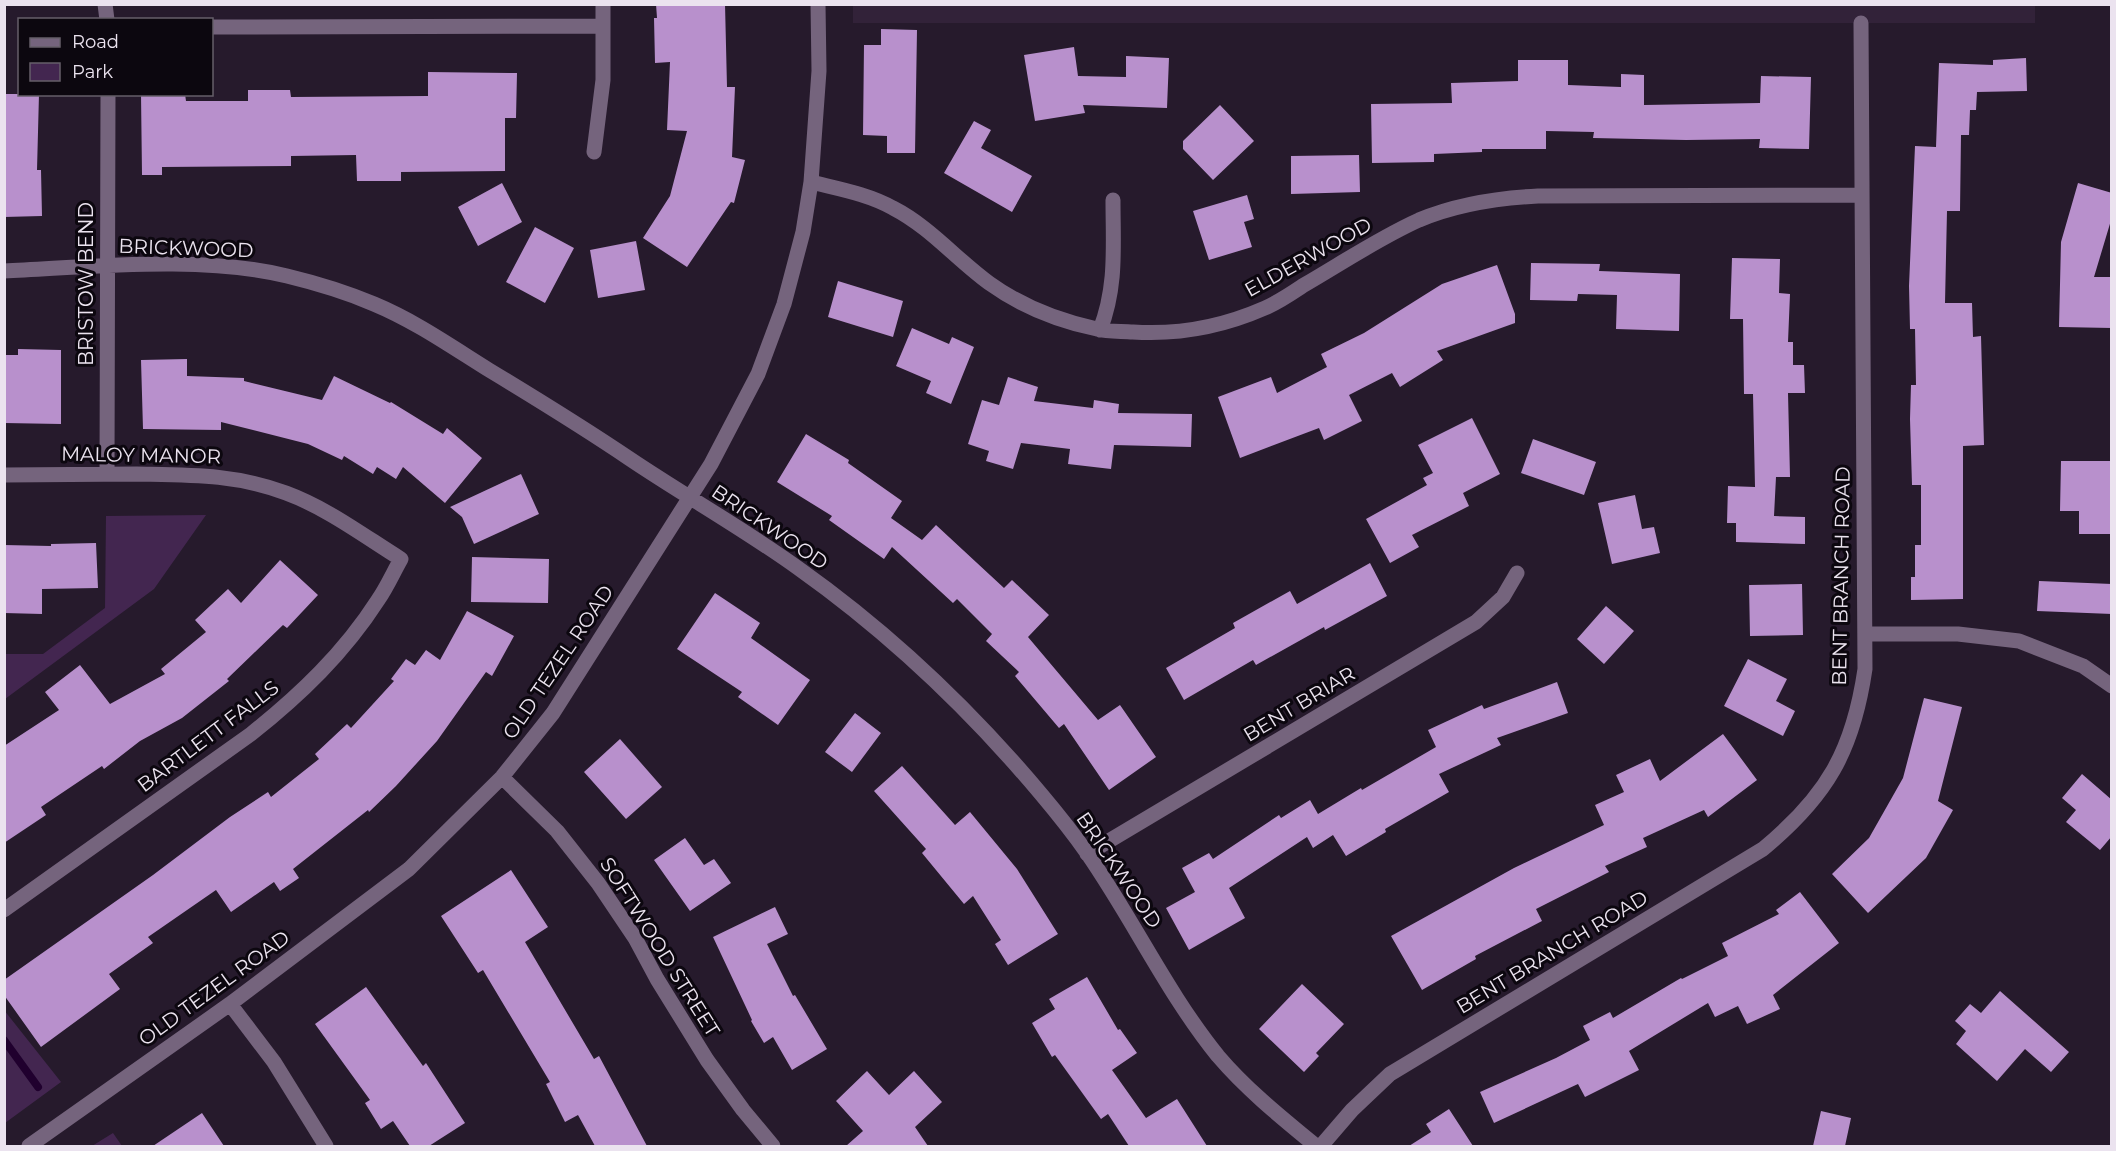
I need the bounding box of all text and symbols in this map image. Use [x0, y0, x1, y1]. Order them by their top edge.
legend [18, 18, 213, 96]
text: Road [72, 31, 119, 53]
text: Park [72, 61, 113, 83]
street label: BRISTOW BEND [74, 202, 98, 366]
street label: ELDERWOOD [1240, 212, 1376, 302]
street label: BRICKWOOD [118, 234, 254, 262]
street label: MALOY MANOR [61, 442, 221, 468]
street label: BENT BRANCH ROAD [1827, 466, 1855, 686]
street label: BRICKWOOD [707, 479, 833, 575]
street label: OLD TEZEL ROAD [498, 580, 618, 744]
street label: BENT BRIAR [1239, 661, 1359, 747]
street label: BARTLETT FALLS [133, 675, 283, 797]
street label: BRICKWOOD [1071, 807, 1167, 933]
street label: SOFTWOOD STREET [595, 853, 725, 1041]
street label: BENT BRANCH ROAD [1452, 885, 1652, 1019]
street label: OLD TEZEL ROAD [134, 925, 294, 1051]

